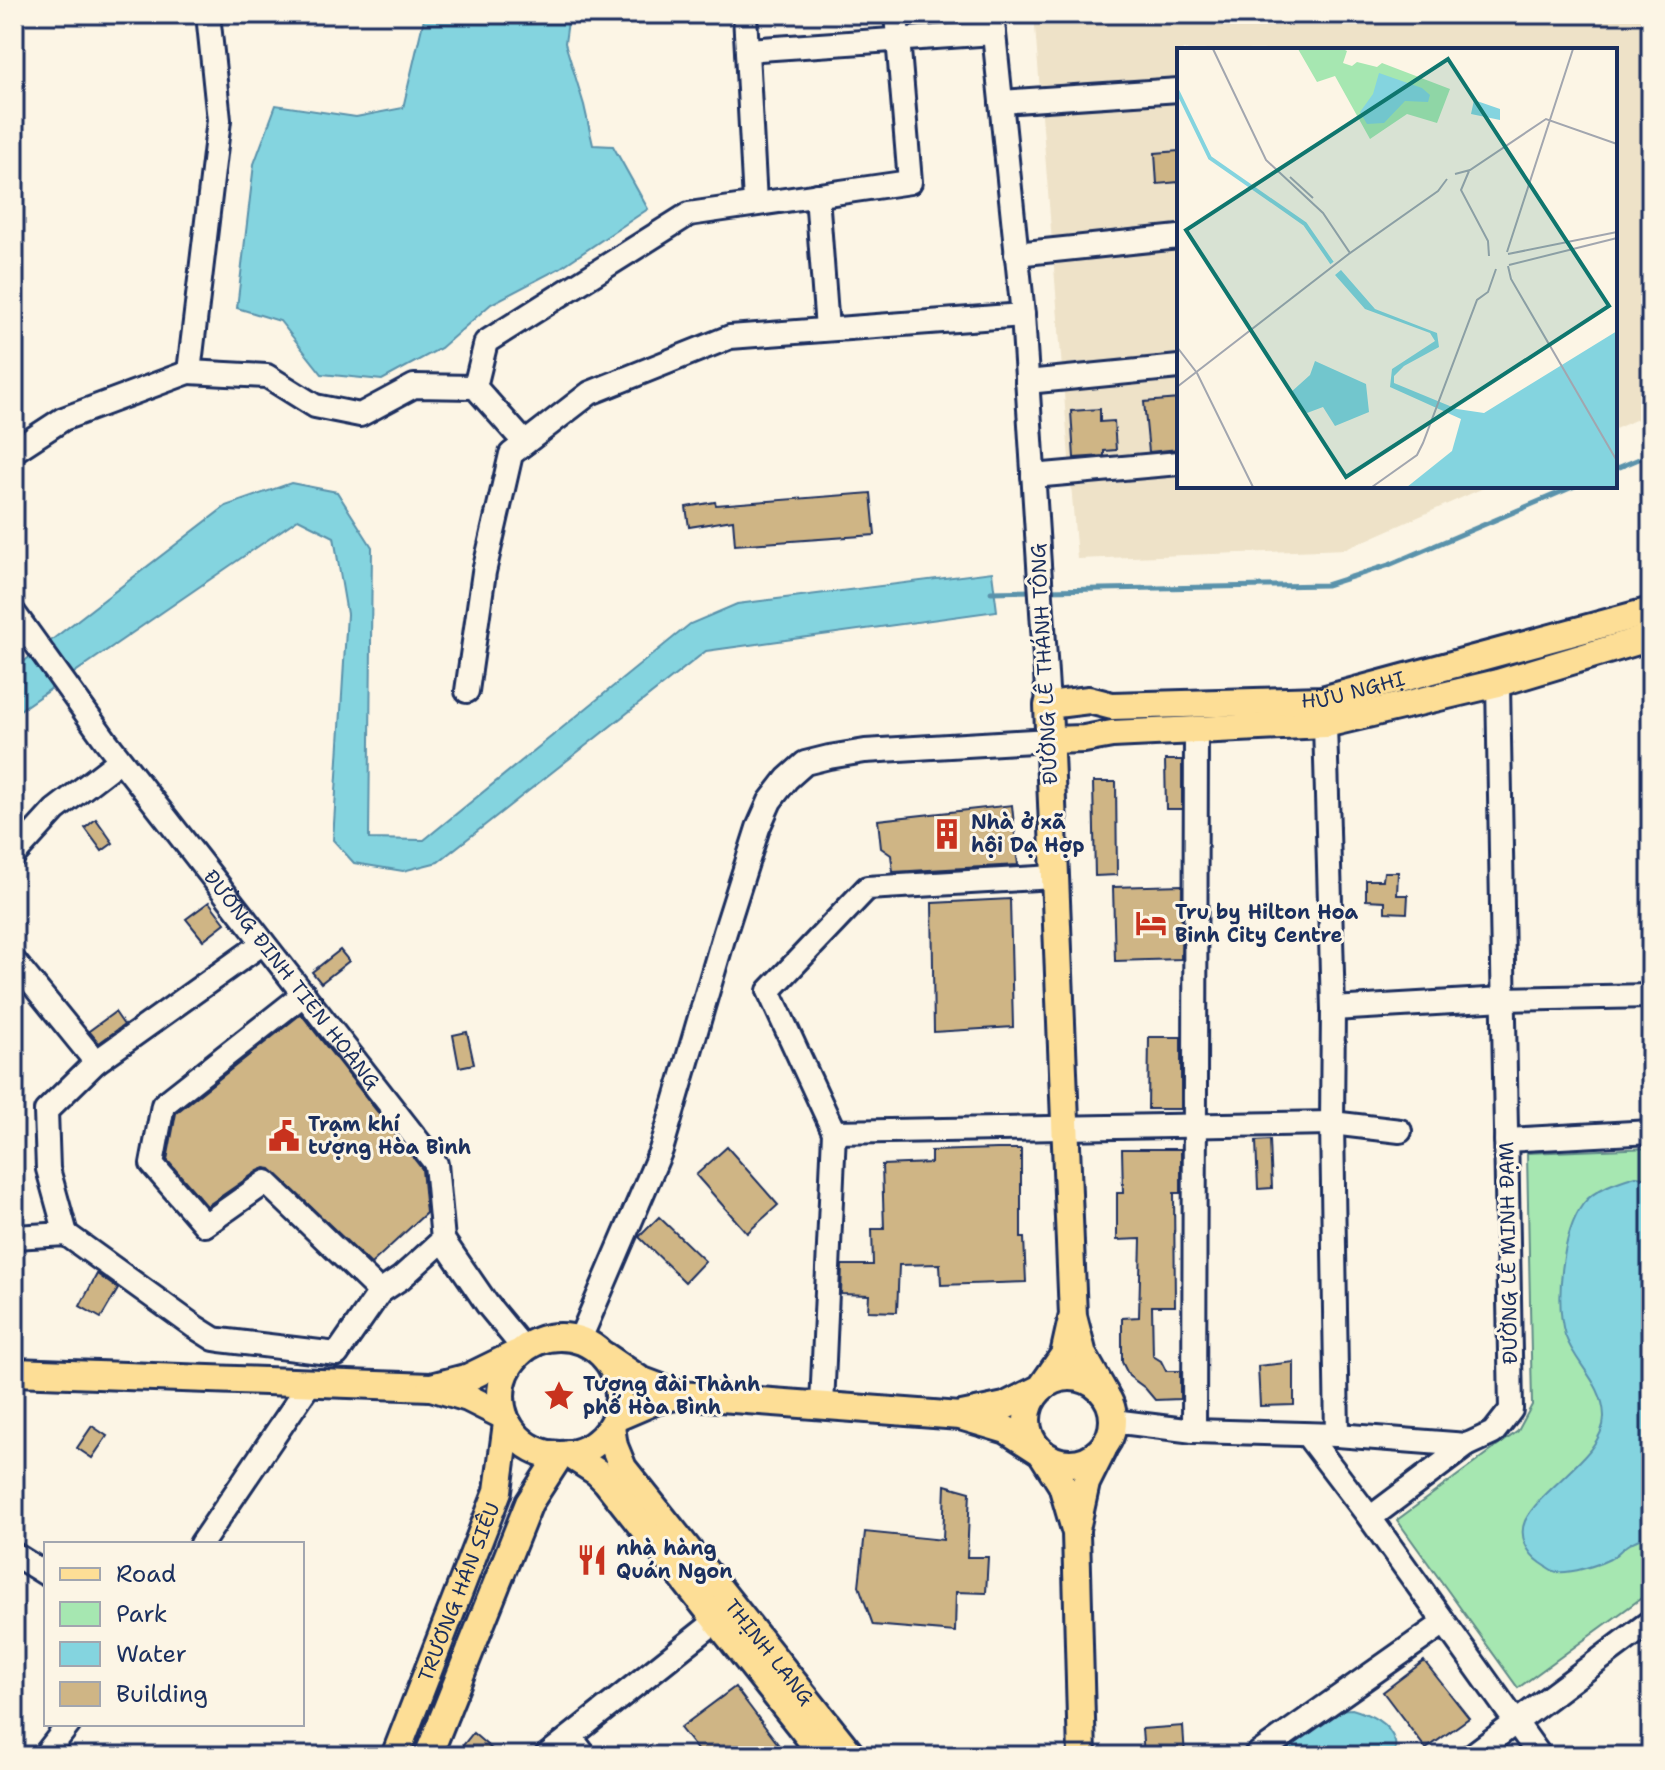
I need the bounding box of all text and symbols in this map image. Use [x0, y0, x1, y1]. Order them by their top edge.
inset map [1177, 48, 1617, 488]
street label: ĐƯỜNG LÊ THÁNH TÔNG [1025, 543, 1063, 785]
street label: HỮU NGHỊ [1301, 665, 1408, 714]
place label: Nhà ở xã hội Dạ Hợp [971, 809, 1084, 858]
building icon: Nhà ở xã hội Dạ Hợp [930, 817, 964, 851]
street label: ĐƯỜNG ĐINH TIÊN HOÀNG [198, 864, 386, 1095]
place label: Tru by Hilton Hoa Binh City Centre [1175, 899, 1359, 948]
hotel icon: Tru by Hilton Hoa Binh City Centre [1134, 906, 1168, 940]
place label: Trạm khí tượng Hòa Bình [308, 1111, 471, 1160]
public building icon: Trạm khí tượng Hòa Bình [267, 1119, 301, 1153]
street label: ĐƯỜNG LÊ MINH ĐẠM [1493, 1141, 1523, 1365]
place label: Tượng đài Thành phố Hòa Bình [583, 1371, 760, 1420]
place icon: Tượng đài Thành phố Hòa Bình [542, 1379, 576, 1413]
street label: TRƯƠNG HÁN SIÊU [412, 1498, 505, 1685]
place label: nhà hàng Quán Ngon [616, 1535, 733, 1584]
legend [44, 1542, 304, 1726]
restaurant icon: nhà hàng Quán Ngon [575, 1543, 609, 1577]
text: Road [116, 1558, 176, 1590]
street label: THỊNH LANG [719, 1594, 819, 1710]
text: Park [116, 1598, 168, 1630]
text: Water [116, 1638, 187, 1670]
text: Building [116, 1678, 208, 1710]

